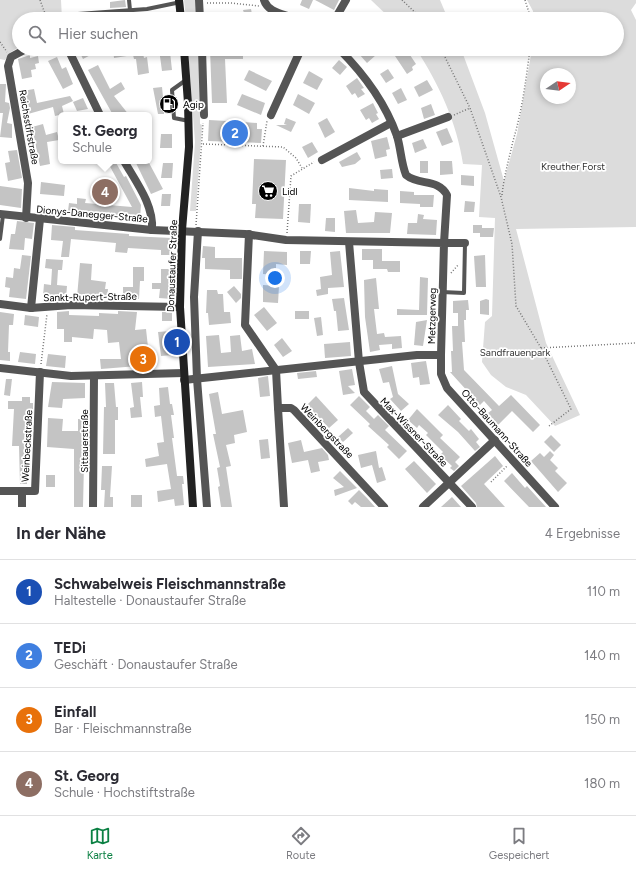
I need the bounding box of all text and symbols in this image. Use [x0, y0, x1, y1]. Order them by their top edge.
search box [12, 12, 624, 56]
icon: search [26, 23, 48, 45]
text: Hier suchen [58, 25, 138, 43]
north arrow [540, 68, 576, 104]
street label: Reichsstiftstraße [16, 88, 42, 166]
fuel station icon: Agip [158, 93, 180, 115]
place label: Agip [183, 98, 204, 111]
popup [58, 112, 152, 164]
pin: 2 [222, 118, 248, 148]
text: St. Georg [72, 122, 138, 140]
text: Schule [72, 140, 112, 155]
park label: Kreuther Forst [541, 160, 605, 173]
pin: 4 [92, 177, 118, 207]
supermarket icon: Lidl [257, 180, 279, 202]
place label: Lidl [282, 185, 298, 198]
street label: Dionys-Danegger-Straße [36, 203, 149, 225]
street label: Donaustaufer Straße [164, 219, 180, 312]
your location [265, 268, 285, 288]
street label: Metzgerweg [425, 288, 439, 344]
street label: Sankt-Rupert-Straße [43, 290, 137, 304]
pin: 1 [164, 327, 190, 357]
pin: 3 [130, 344, 156, 374]
park label: Sandfrauenpark [480, 346, 551, 359]
street label: Otto-Baumann-Straße [459, 386, 536, 470]
street label: Max-Wissner-Straße [377, 394, 451, 470]
street label: Weinbergstraße [298, 401, 357, 461]
street label: Weinbeckstraße [19, 409, 35, 482]
street label: Sittauerstraße [78, 409, 91, 473]
text: In der Nähe [16, 523, 106, 543]
text: 4 Ergebnisse [545, 526, 620, 541]
text: Schwabelweis Fleischmannstraße [54, 575, 286, 593]
text: 1 [26, 584, 32, 599]
text: 110 m [587, 584, 620, 599]
text: Haltestelle · Donaustaufer Straße [54, 593, 246, 608]
text: TEDi [54, 639, 86, 657]
text: 2 [25, 648, 33, 663]
text: 140 m [584, 648, 620, 663]
text: Geschäft · Donaustaufer Straße [54, 657, 238, 672]
text: Einfall [54, 703, 96, 721]
text: 3 [25, 712, 33, 727]
text: 150 m [585, 712, 620, 727]
text: Bar · Fleischmannstraße [54, 721, 192, 736]
text: St. Georg [54, 767, 119, 785]
text: 4 [25, 776, 33, 791]
text: 180 m [584, 776, 620, 791]
text: Schule · Hochstiftstraße [54, 785, 195, 800]
tab: Karte [87, 825, 113, 862]
tab: Route [286, 825, 316, 862]
tab: Gespeichert [489, 825, 549, 862]

